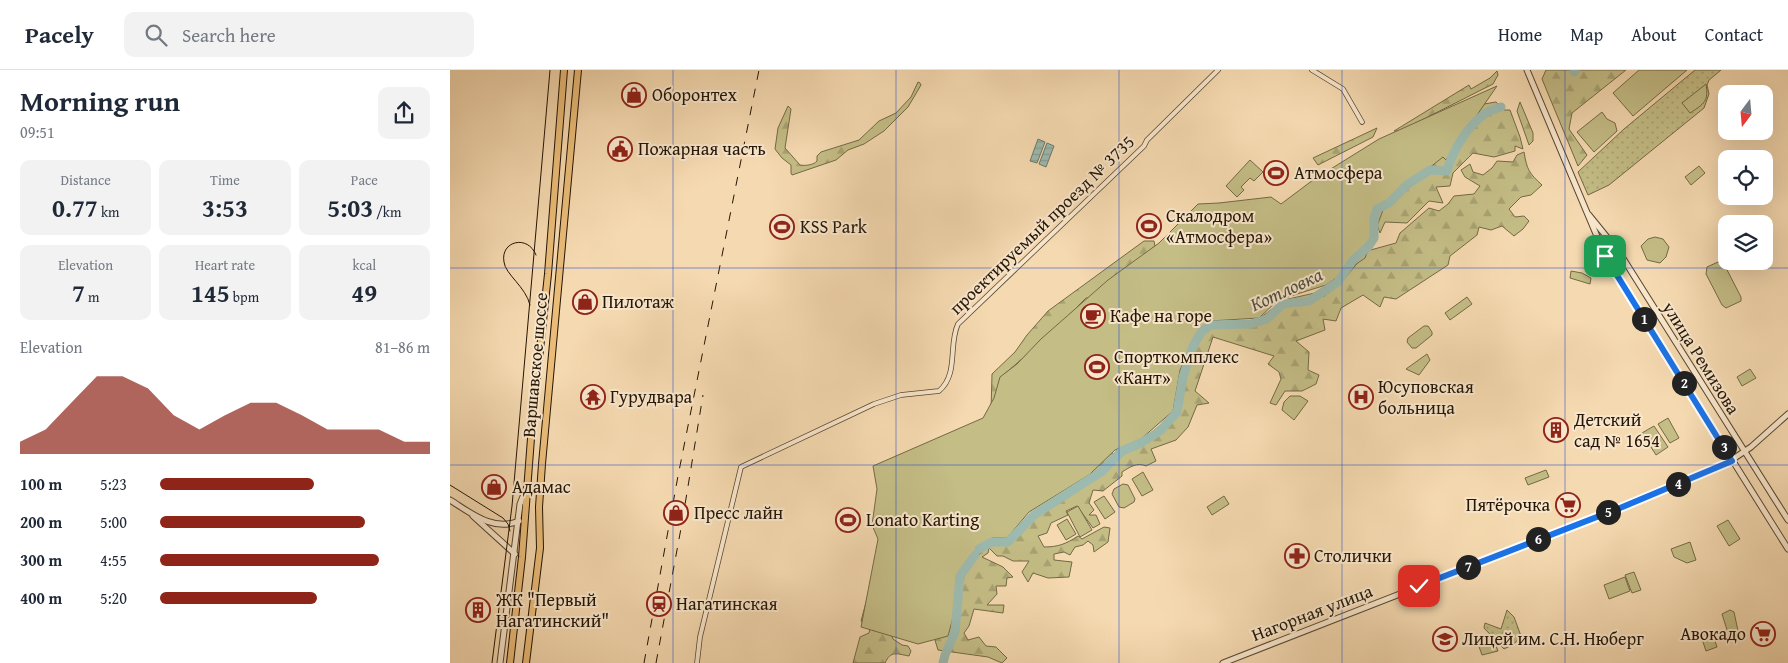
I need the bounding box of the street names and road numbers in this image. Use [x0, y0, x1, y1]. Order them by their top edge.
street label: проектируемый проезд № 3735 [943, 129, 1140, 321]
street label: Варшавское шоссе [515, 291, 554, 439]
street label: улица Ремизова [1655, 295, 1747, 420]
street label: Нагорная улица [1247, 577, 1377, 648]

